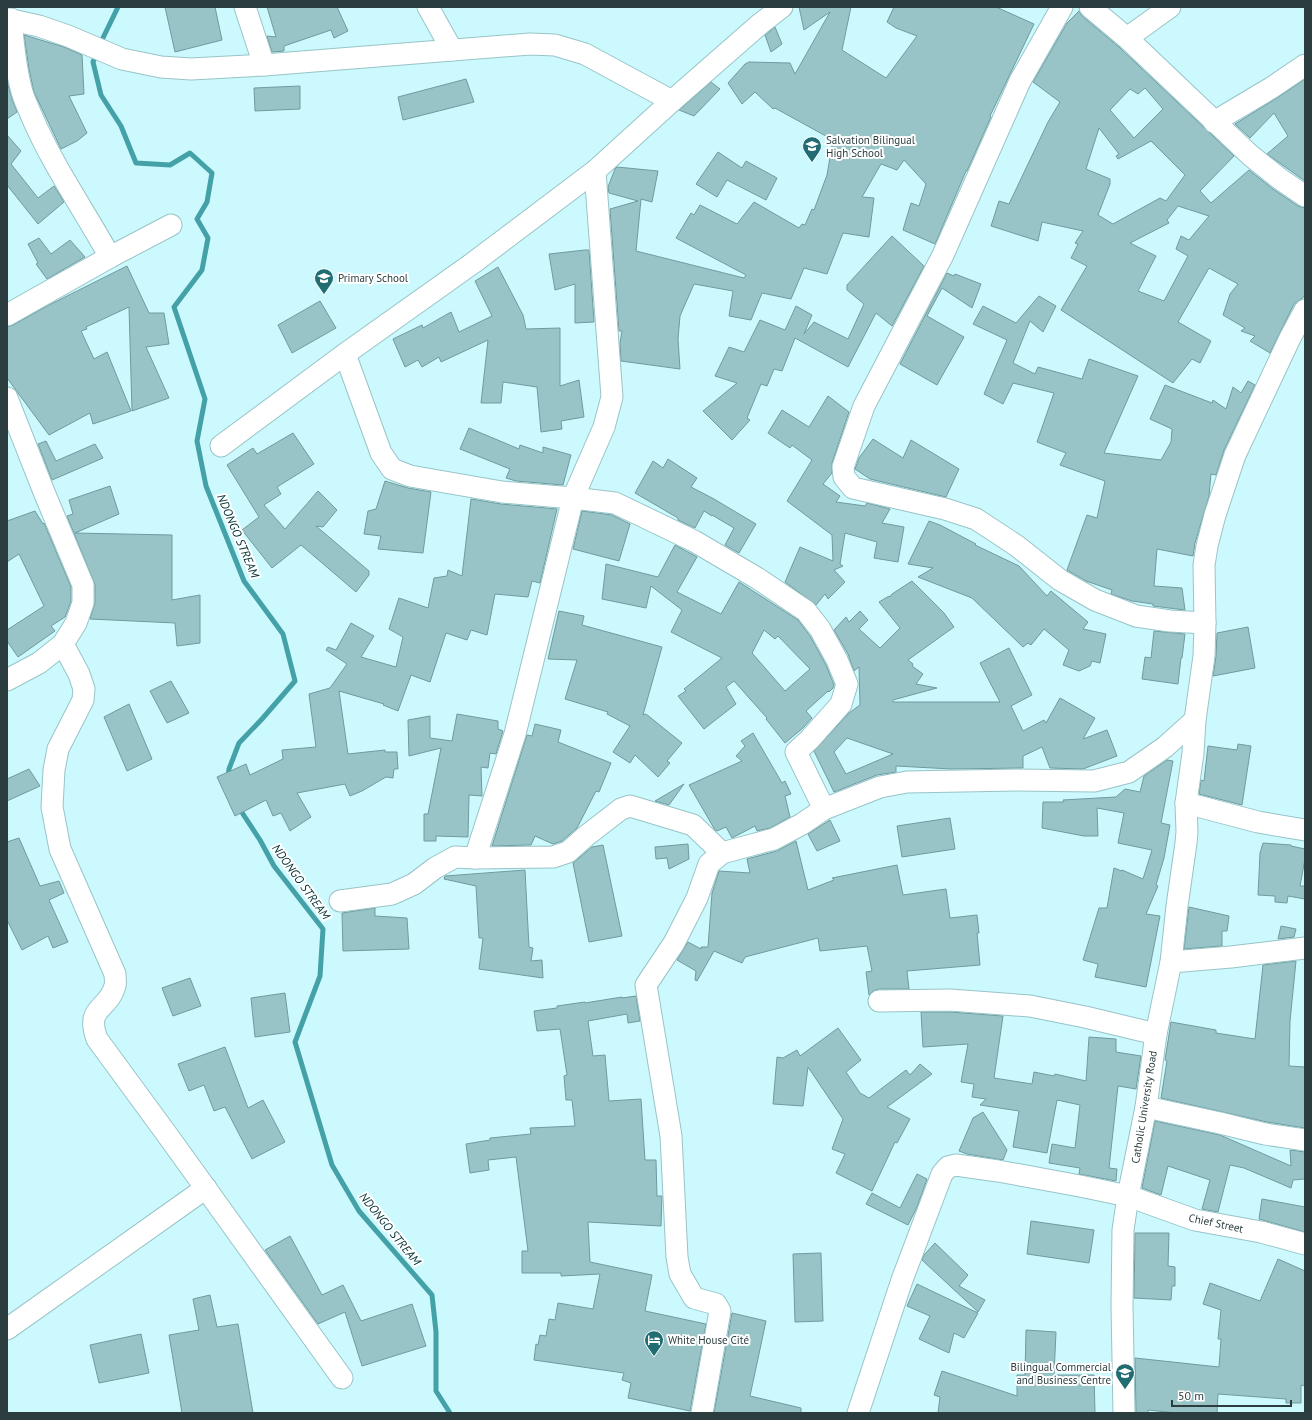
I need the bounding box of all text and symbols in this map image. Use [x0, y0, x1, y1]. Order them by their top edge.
place label: Salvation Bilingual High School [826, 133, 916, 160]
school or university icon: Salvation Bilingual High School [801, 135, 823, 163]
school or university icon: Primary School [313, 267, 335, 295]
place label: Primary School [338, 271, 409, 285]
water label: NDONGO STREAM [214, 492, 263, 581]
water label: NDONGO STREAM [269, 841, 334, 923]
street label: Catholic University Road [1128, 1050, 1160, 1164]
water label: NDONGO STREAM [356, 1189, 425, 1269]
street label: Chief Street [1187, 1210, 1245, 1236]
hotel icon: White House Cité [643, 1329, 665, 1357]
place label: White House Cité [668, 1333, 749, 1347]
place label: Bilingual Commercial and Business Centre [1010, 1360, 1112, 1387]
school or university icon: Bilingual Commercial and Business Centre [1114, 1362, 1136, 1390]
scale bar [1172, 1382, 1291, 1408]
text: 50 m [1178, 1388, 1204, 1403]

